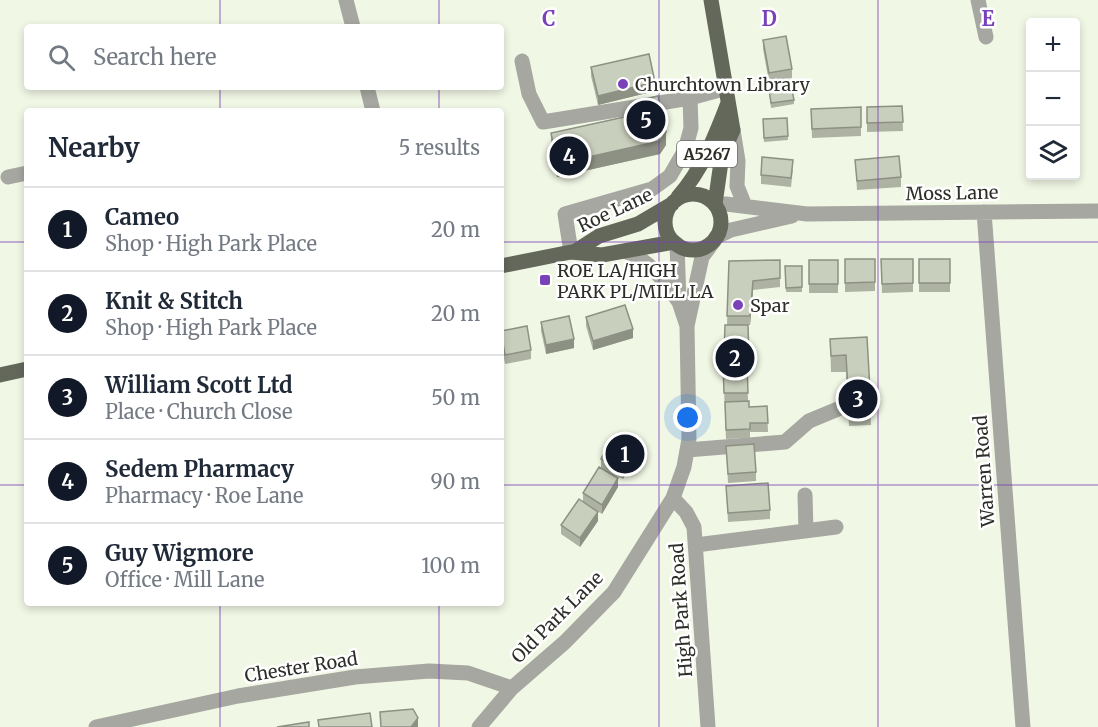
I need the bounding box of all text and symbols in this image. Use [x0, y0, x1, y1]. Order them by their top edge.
text: C [542, 6, 556, 31]
text: D [761, 6, 777, 31]
text: E [981, 6, 995, 31]
map controls [1026, 18, 1080, 180]
button: + [1026, 18, 1080, 72]
search box [24, 24, 504, 90]
icon: search [45, 41, 78, 74]
text: Search here [93, 43, 216, 71]
button: − [1026, 72, 1080, 126]
place label: Churchtown Library [635, 73, 811, 96]
marker: Churchtown Library [616, 77, 630, 91]
pin: 5 [626, 98, 666, 142]
button: layers [1026, 126, 1080, 180]
text: Nearby [48, 131, 140, 164]
pin: 4 [550, 134, 588, 178]
text: 5 results [399, 135, 480, 160]
road number: A5267 [677, 141, 737, 167]
street label: Moss Lane [905, 181, 999, 205]
street label: Roe Lane [574, 183, 656, 237]
text: Cameo [105, 203, 179, 231]
text: 1 [63, 217, 72, 242]
text: 20 m [431, 217, 480, 242]
text: Shop · High Park Place [105, 231, 317, 256]
place label: ROE LA/HIGH PARK PL/MILL LA [557, 259, 714, 303]
marker: ROE LA/HIGH PARK PL/MILL LA [538, 273, 552, 287]
text: Knit & Stitch [105, 287, 243, 315]
place label: Spar [750, 294, 790, 317]
marker: Spar [731, 298, 745, 312]
text: 2 [62, 301, 73, 326]
text: 20 m [431, 301, 480, 326]
text: Shop · High Park Place [105, 315, 317, 340]
pin: 2 [716, 336, 754, 380]
text: William Scott Ltd [105, 371, 293, 399]
pin: 3 [838, 376, 878, 422]
text: 3 [62, 385, 73, 410]
text: 50 m [431, 385, 480, 410]
text: Place · Church Close [105, 399, 292, 424]
your location [673, 403, 702, 432]
street label: Warren Road [969, 414, 999, 529]
pin: 1 [606, 432, 644, 476]
text: Sedem Pharmacy [105, 455, 294, 483]
text: 4 [61, 469, 74, 494]
text: 90 m [430, 469, 480, 494]
text: Pharmacy · Roe Lane [105, 483, 303, 508]
text: Guy Wigmore [105, 539, 254, 567]
street label: High Park Road [665, 542, 697, 678]
text: 5 [62, 553, 73, 578]
text: 100 m [421, 553, 480, 578]
street label: Old Park Lane [506, 566, 608, 668]
text: Office · Mill Lane [105, 567, 264, 592]
street label: Chester Road [243, 647, 359, 687]

